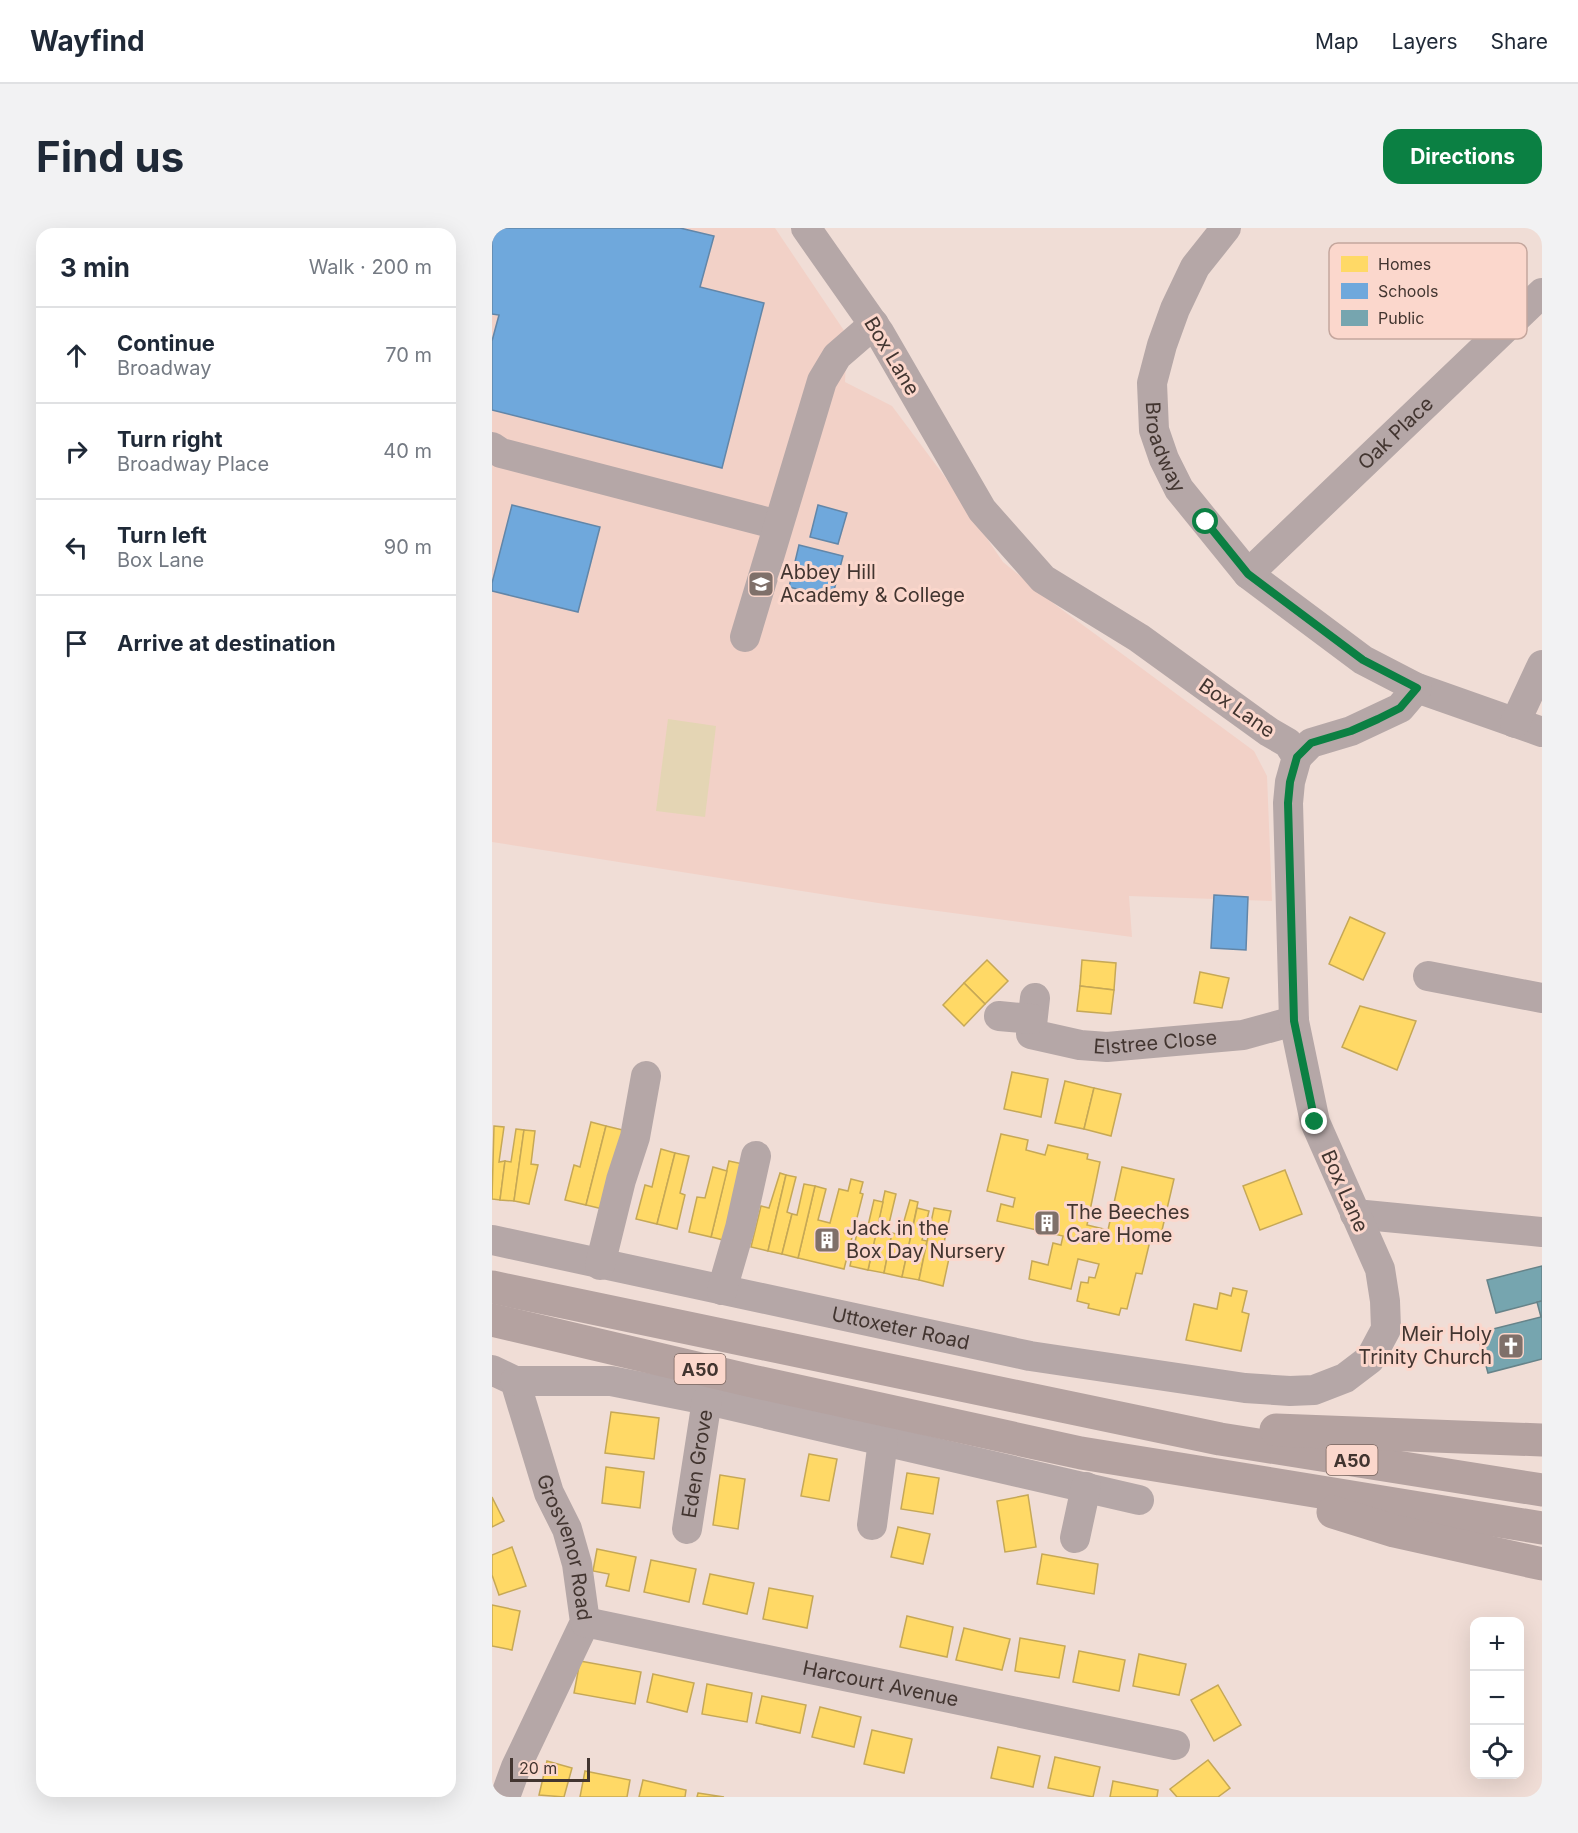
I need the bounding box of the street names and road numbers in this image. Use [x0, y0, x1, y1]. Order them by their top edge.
street label: Box Lane [859, 312, 925, 400]
street label: Oak Place [1353, 392, 1438, 475]
street label: Broadway [1141, 401, 1191, 496]
street label: Box Lane [1194, 673, 1280, 743]
street label: Elstree Close [1093, 1025, 1218, 1059]
street label: Box Lane [1316, 1146, 1374, 1236]
street label: Uttoxeter Road [829, 1302, 972, 1355]
road number: A50 [674, 1354, 726, 1384]
street label: Eden Grove [677, 1408, 717, 1520]
road number: A50 [1326, 1445, 1378, 1475]
street label: Grosvenor Road [532, 1472, 597, 1622]
street label: Harcourt Avenue [800, 1656, 961, 1712]

